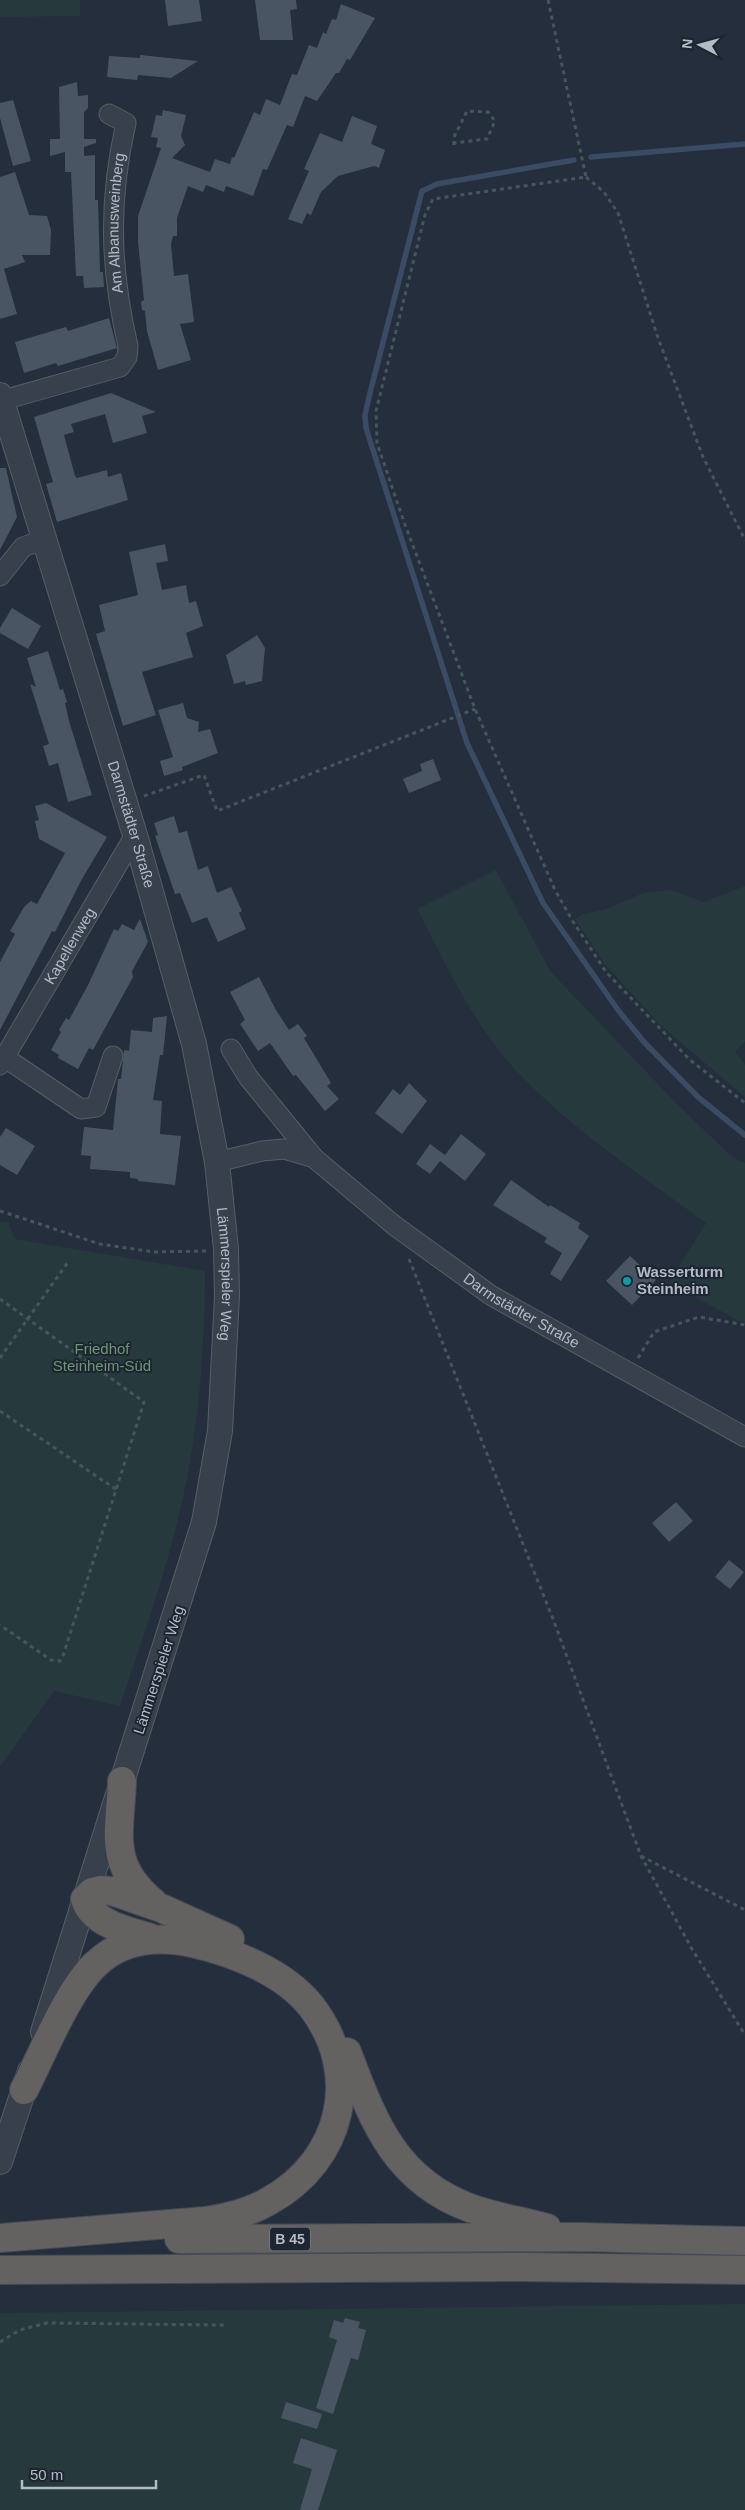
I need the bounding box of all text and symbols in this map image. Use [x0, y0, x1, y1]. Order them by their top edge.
north arrow [675, 20, 725, 70]
text: N [679, 38, 696, 50]
street label: Am Albanusweinberg [104, 152, 128, 295]
street label: Darmstädter Straße [105, 759, 159, 890]
street label: Kapellenweg [40, 904, 99, 987]
street label: Lämmerspieler Weg [214, 1206, 236, 1341]
place label: Wasserturm Steinheim [637, 1263, 723, 1297]
street label: Darmstädter Straße [461, 1269, 583, 1351]
marker: Wasserturm Steinheim [621, 1275, 633, 1287]
park label: Friedhof Steinheim-Süd [53, 1340, 151, 1374]
street label: Lämmerspieler Weg [130, 1604, 187, 1736]
road number: B 45 [270, 2228, 310, 2250]
scale bar [22, 2458, 156, 2490]
text: 50 m [30, 2466, 63, 2483]

